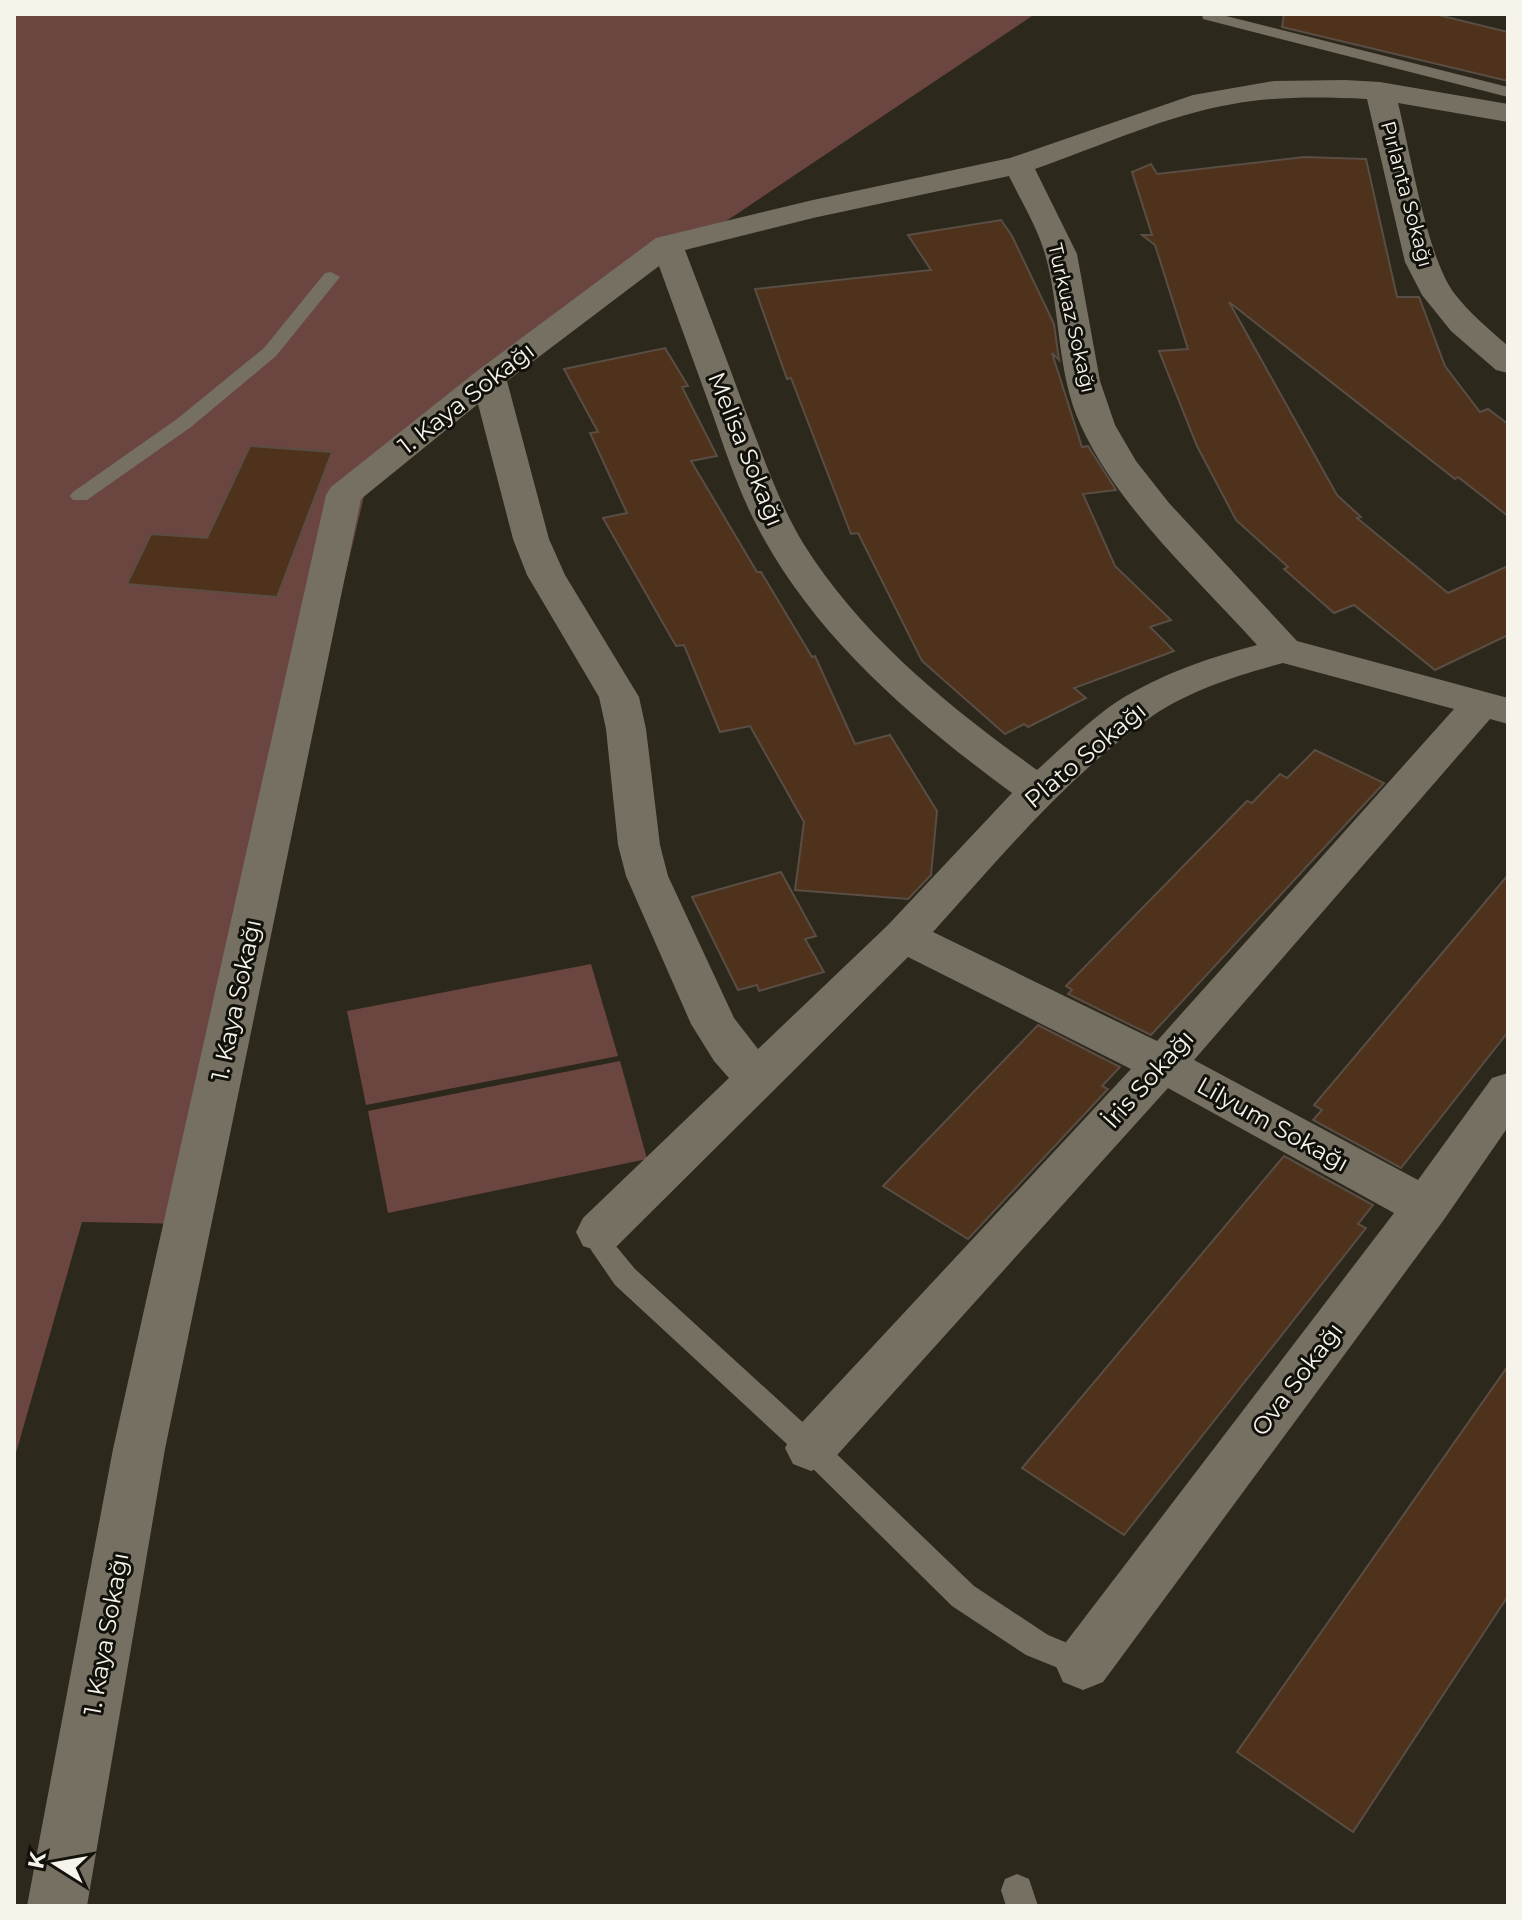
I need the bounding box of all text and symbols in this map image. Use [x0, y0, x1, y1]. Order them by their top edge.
street label: Pırlanta Sokağı [1376, 118, 1438, 270]
street label: Turkuaz Sokağı [1043, 241, 1101, 395]
street label: 1. Kaya Sokağı [392, 336, 540, 460]
street label: Melisa Sokağı [702, 368, 790, 530]
street label: Plato Sokağı [1018, 696, 1152, 814]
street label: 1. Kaya Sokağı [205, 917, 267, 1083]
street label: İris Sokağı [1096, 1024, 1200, 1134]
street label: Lilyum Sokağı [1192, 1070, 1354, 1178]
street label: Ova Sokağı [1245, 1317, 1349, 1441]
street label: 1. Kaya Sokağı [77, 1551, 135, 1717]
north arrow [16, 1824, 96, 1904]
text: K [22, 1849, 52, 1871]

